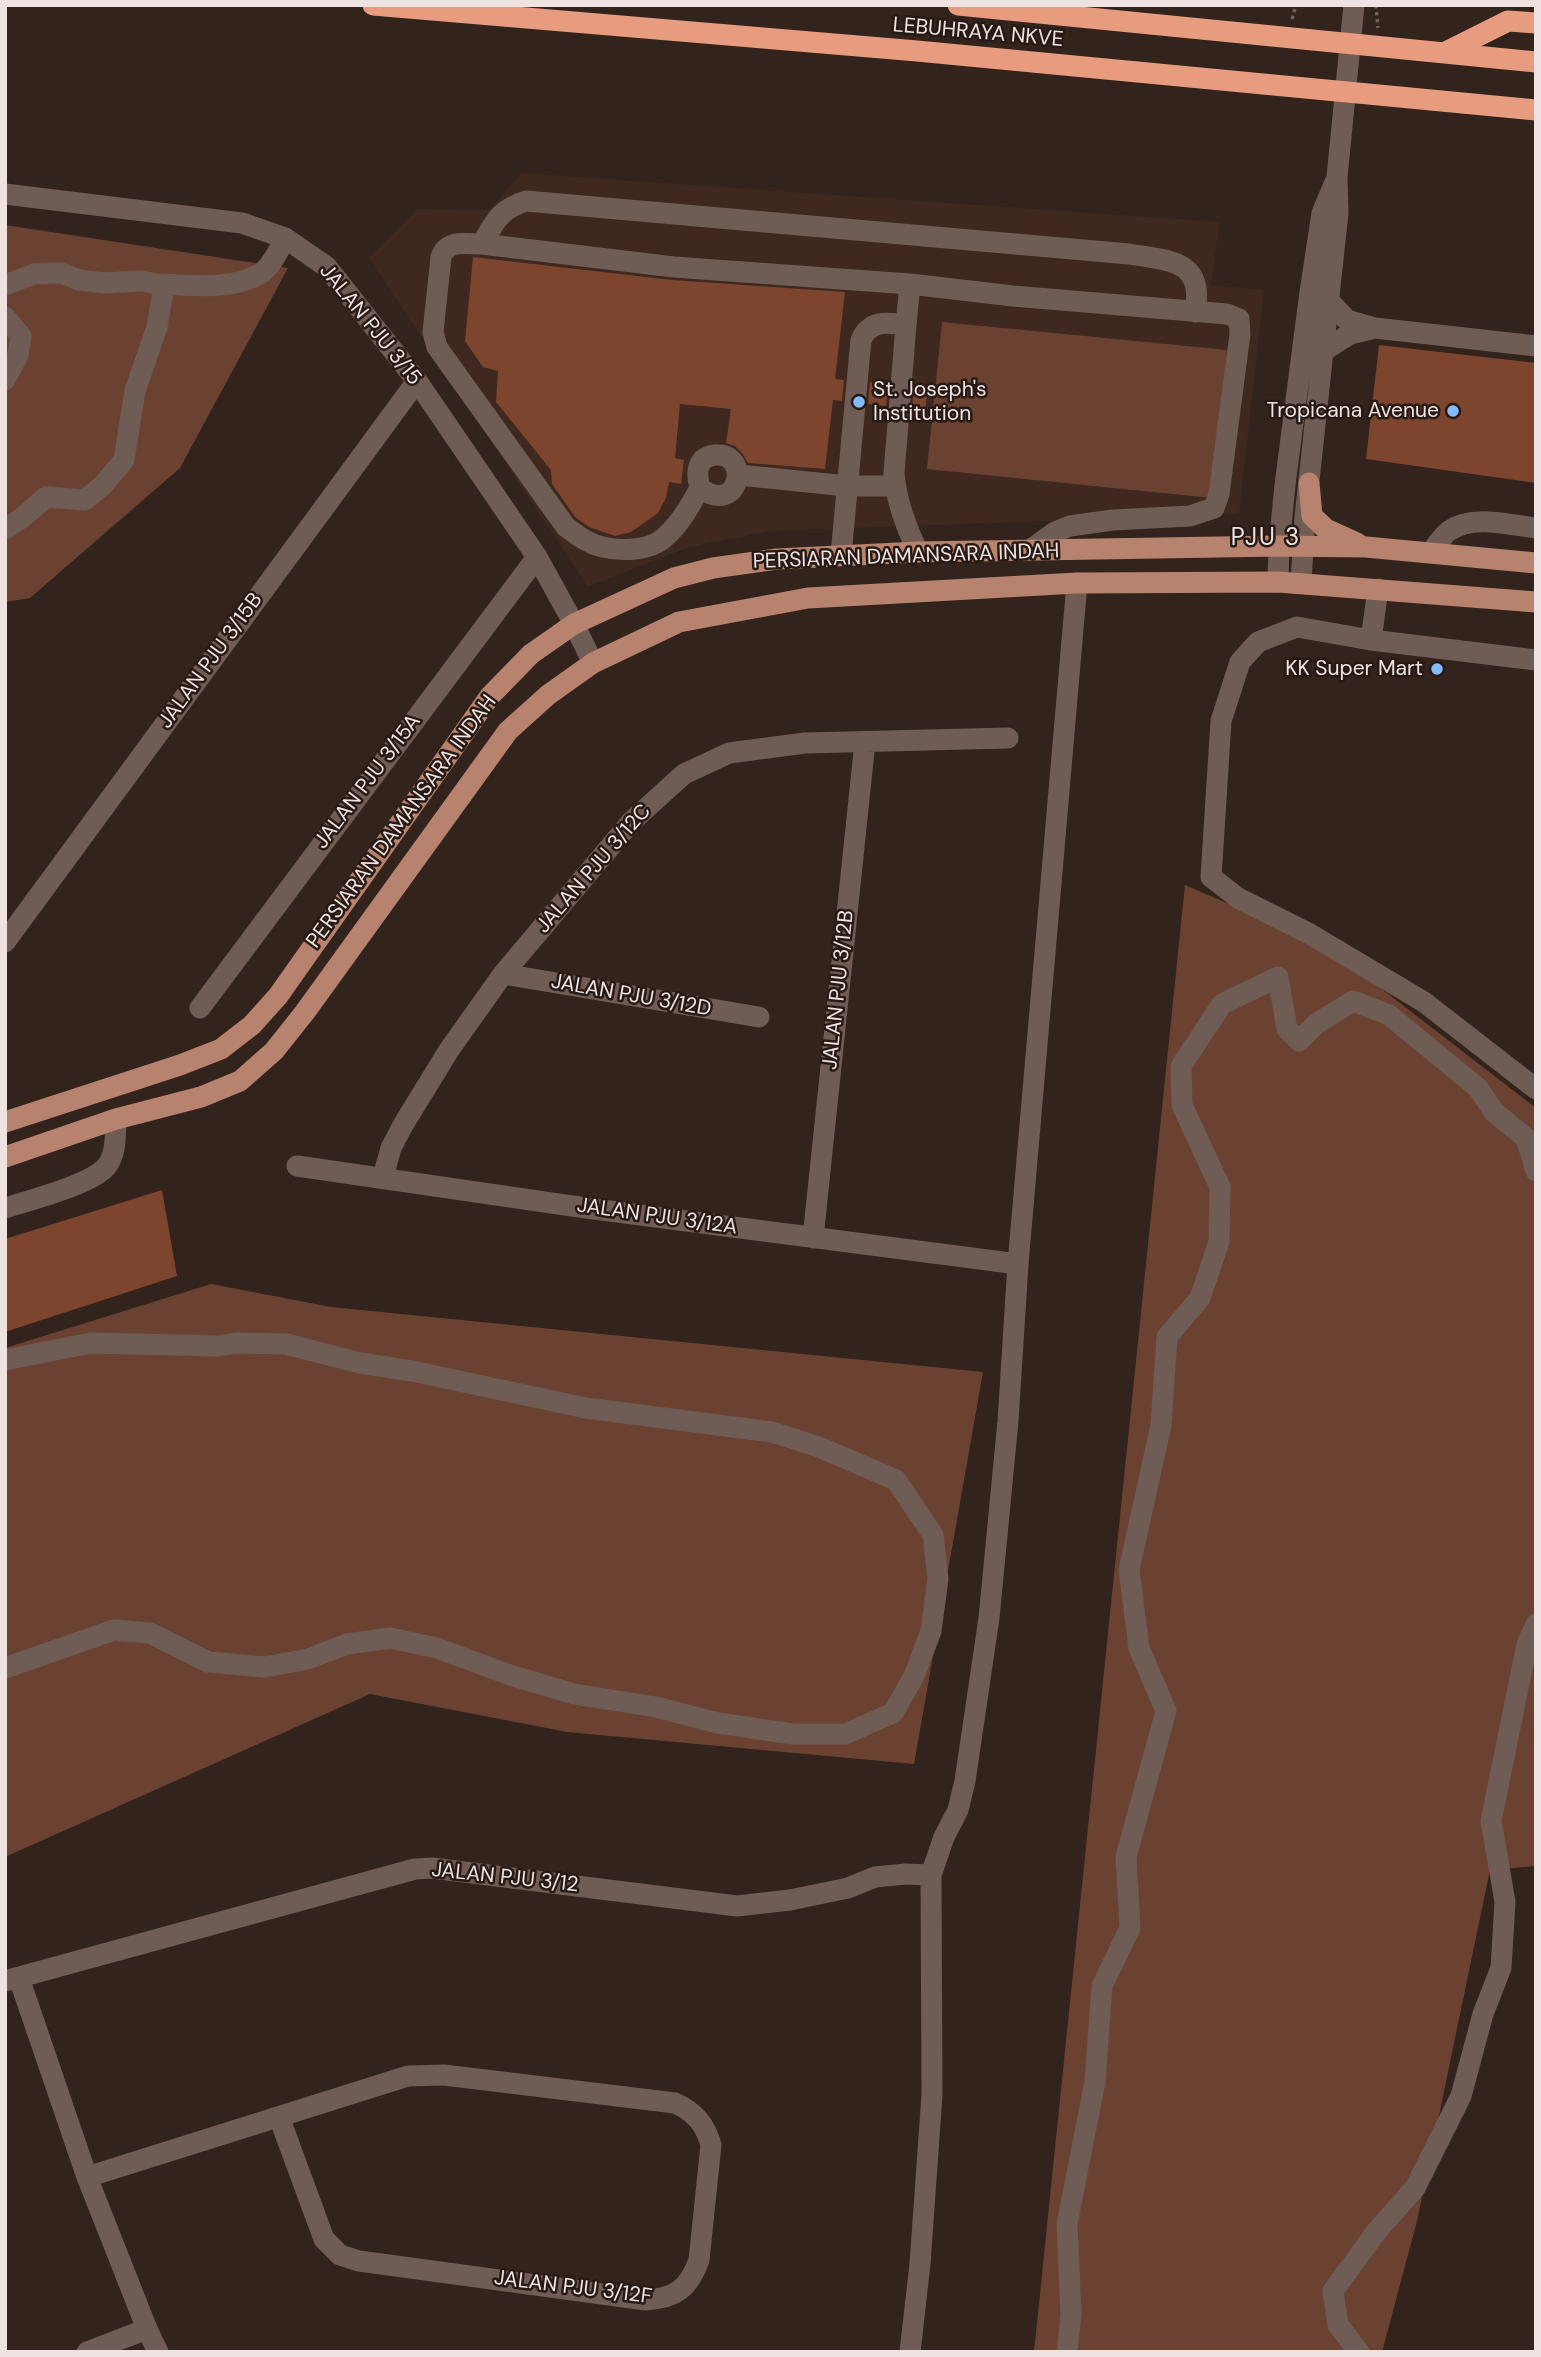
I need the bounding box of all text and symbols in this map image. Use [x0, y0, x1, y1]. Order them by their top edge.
street label: LEBUHRAYA NKVE [892, 13, 1064, 53]
street label: JALAN PJU 3/15 [314, 259, 426, 391]
place label: St. Joseph's Institution [873, 377, 987, 427]
marker: St. Joseph's Institution [851, 394, 867, 410]
place label: Tropicana Avenue [1267, 398, 1439, 424]
marker: Tropicana Avenue [1445, 403, 1461, 419]
district label: PJU 3 [1231, 525, 1301, 553]
street label: PERSIARAN DAMANSARA INDAH [752, 539, 1060, 575]
street label: JALAN PJU 3/15B [153, 588, 269, 734]
place label: KK Super Mart [1285, 656, 1423, 682]
marker: KK Super Mart [1429, 661, 1445, 677]
street label: PERSIARAN DAMANSARA INDAH [302, 691, 502, 953]
street label: JALAN PJU 3/15A [309, 710, 427, 854]
street label: JALAN PJU 3/12C [531, 799, 657, 939]
street label: JALAN PJU 3/12B [818, 909, 860, 1071]
street label: JALAN PJU 3/12D [549, 970, 713, 1022]
street label: JALAN PJU 3/12A [575, 1193, 739, 1241]
street label: JALAN PJU 3/12 [430, 1858, 580, 1898]
street label: JALAN PJU 3/12F [493, 2266, 653, 2310]

